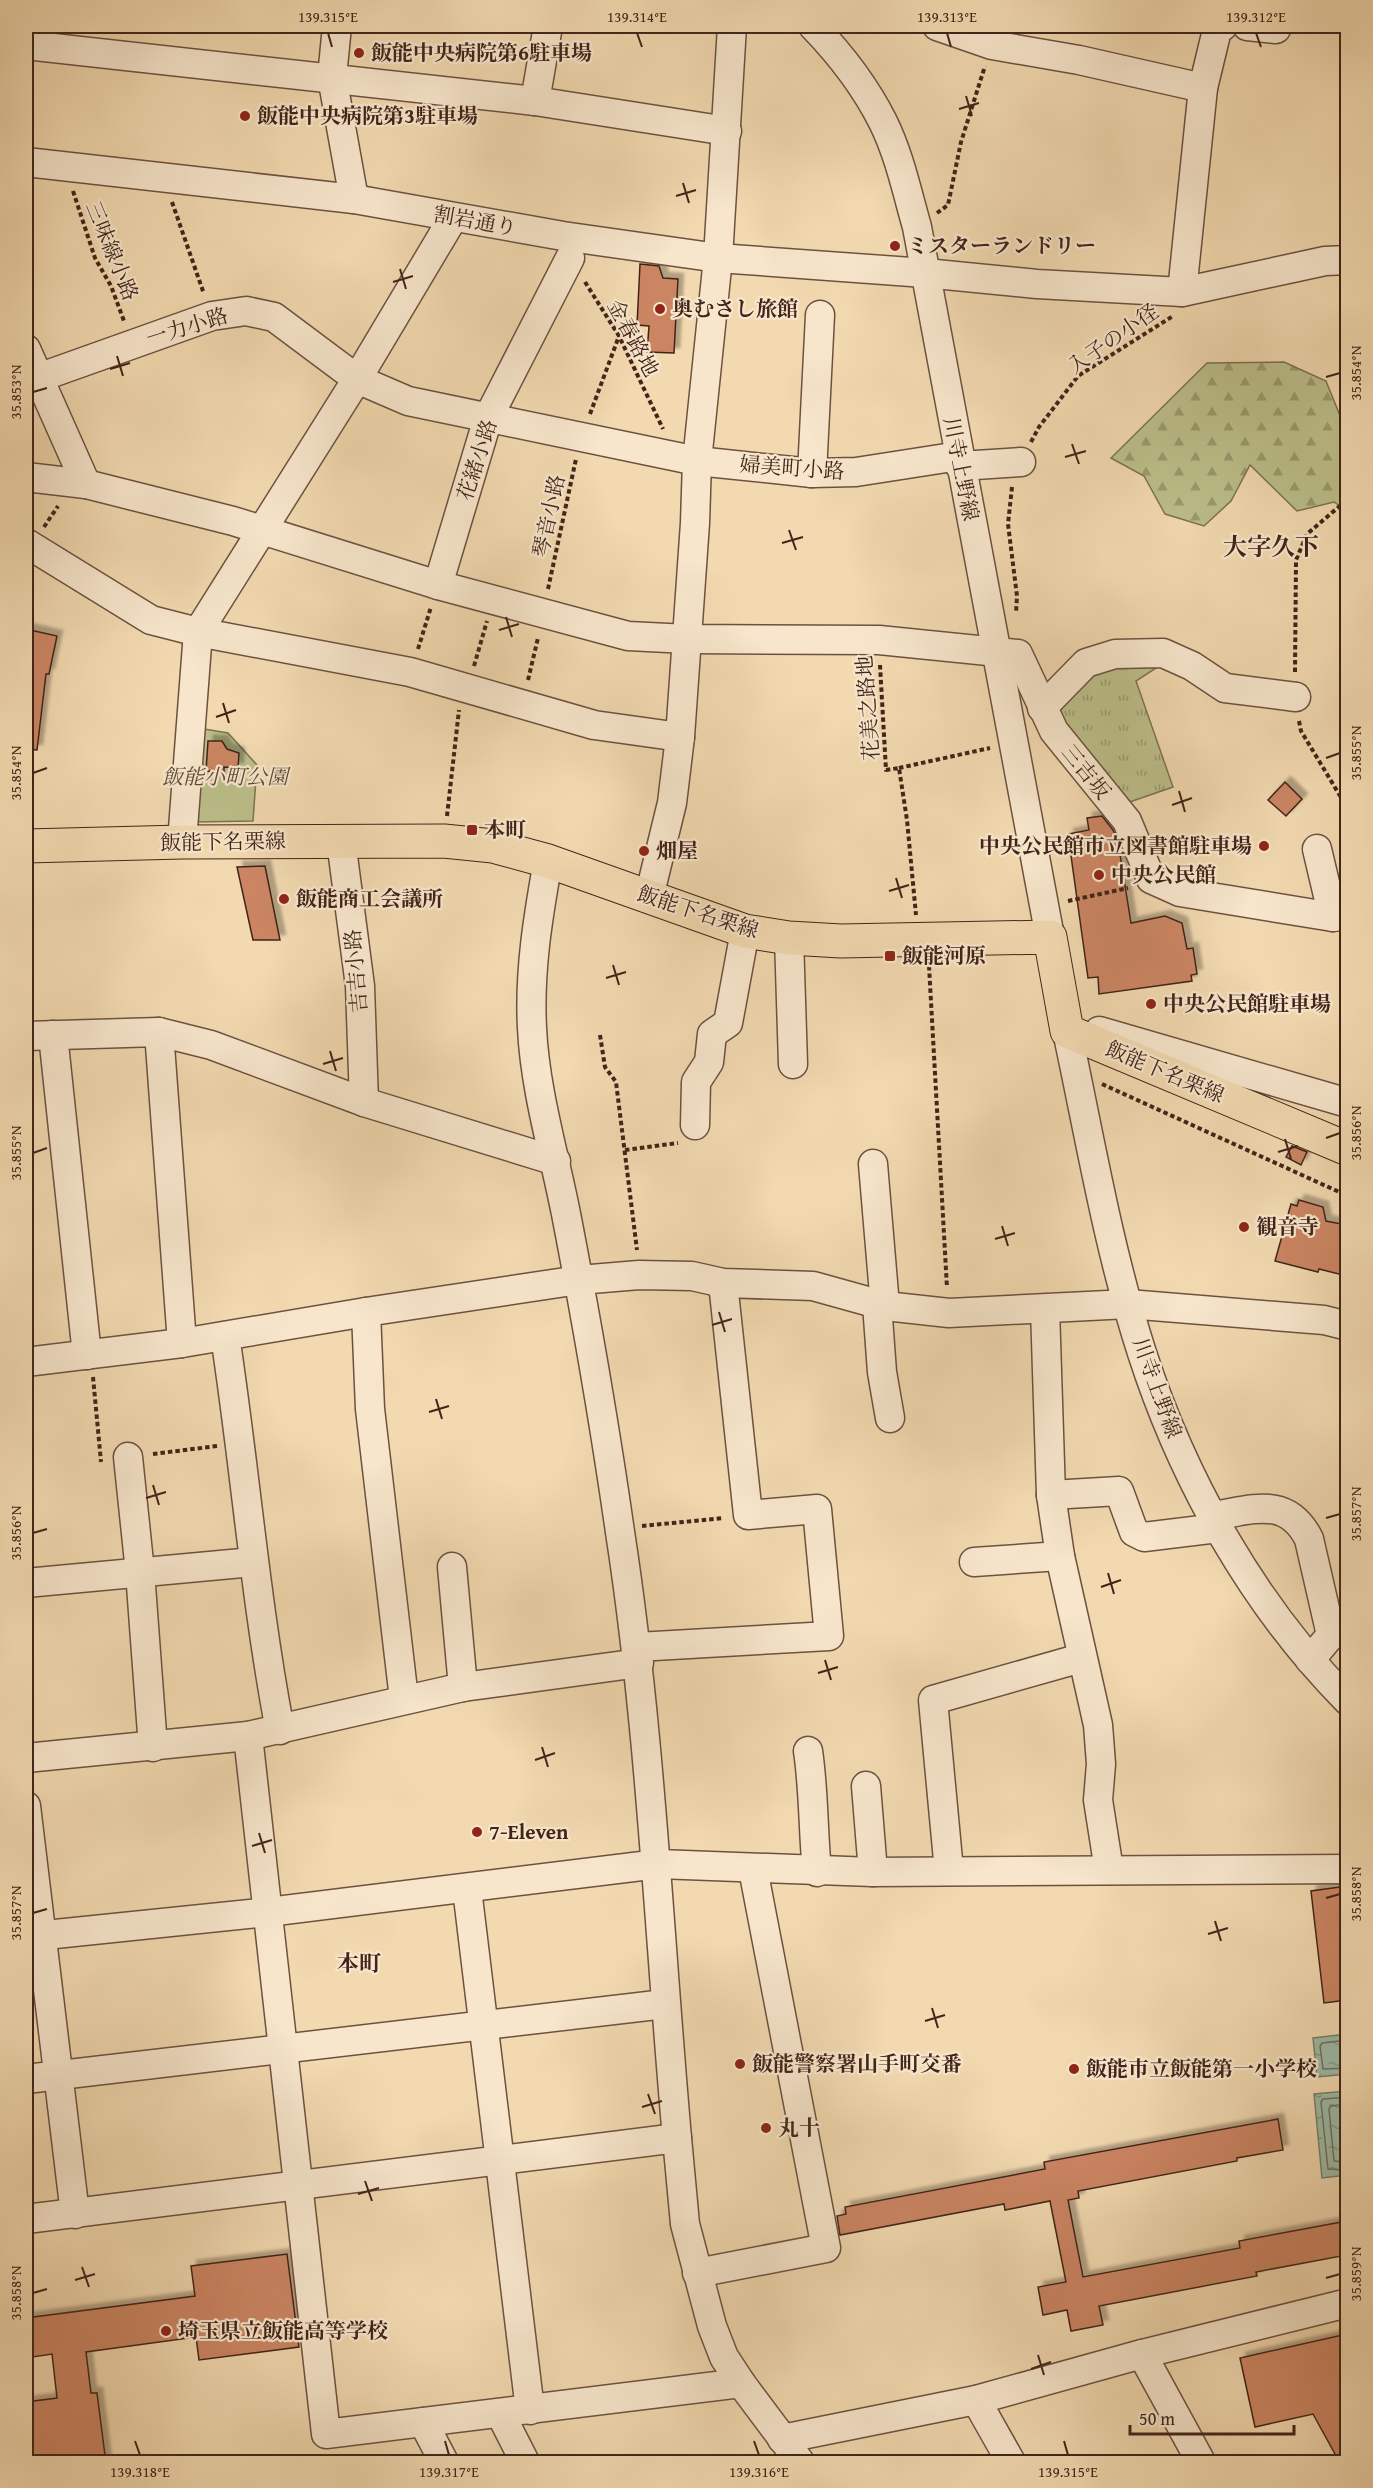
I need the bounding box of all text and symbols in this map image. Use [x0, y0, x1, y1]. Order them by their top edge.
text: 139.315°E [298, 6, 358, 27]
text: 139.314°E [607, 6, 667, 27]
text: 139.313°E [917, 6, 977, 27]
text: 139.312°E [1226, 6, 1286, 27]
place label: 飯能中央病院第6駐車場 [371, 37, 592, 68]
marker: 飯能中央病院第6駐車場 [352, 46, 366, 60]
place label: 飯能中央病院第3駐車場 [257, 100, 478, 131]
marker: 飯能中央病院第3駐車場 [238, 109, 252, 123]
street label: 三味線小路 [78, 196, 147, 305]
street label: 割岩通り [431, 198, 519, 243]
place label: ミスターランドリー [907, 230, 1096, 261]
marker: ミスターランドリー [888, 239, 902, 253]
street label: 金春路地 [600, 293, 667, 382]
place label: 奥むさし旅館 [672, 293, 798, 324]
street label: 入子の小径 [1061, 296, 1165, 381]
street label: 一力小路 [142, 299, 232, 354]
marker: 奥むさし旅館 [653, 302, 667, 316]
text: 35.854°N [1345, 345, 1366, 400]
text: 35.853°N [5, 364, 26, 419]
street label: 川寺上野線 [936, 414, 987, 523]
street label: 花緒小路 [449, 415, 504, 505]
street label: 婦美町小路 [739, 448, 845, 487]
street label: 琴音小路 [525, 472, 572, 560]
district label: 大字久下 [1223, 529, 1319, 564]
street label: 花美之路地 [848, 655, 887, 761]
text: 35.855°N [1345, 725, 1366, 780]
street label: 三吉坂 [1055, 737, 1118, 806]
text: 35.854°N [5, 745, 26, 800]
park label: 飯能小町公園 [162, 761, 291, 792]
place label: 本町 [484, 814, 526, 845]
marker: 本町 [465, 823, 479, 837]
street label: 飯能下名栗線 [160, 825, 286, 858]
place label: 中央公民館市立図書館駐車場 [979, 830, 1252, 861]
place label: 畑屋 [656, 835, 698, 866]
marker: 中央公民館市立図書館駐車場 [1257, 839, 1271, 853]
marker: 畑屋 [637, 844, 651, 858]
place label: 中央公民館 [1111, 859, 1216, 890]
marker: 中央公民館 [1092, 868, 1106, 882]
street label: 飯能下名栗線 [633, 877, 763, 946]
place label: 飯能商工会議所 [296, 883, 443, 914]
marker: 飯能商工会議所 [277, 892, 291, 906]
street label: 吉吉小路 [336, 928, 375, 1014]
place label: 飯能河原 [902, 940, 986, 971]
marker: 飯能河原 [883, 949, 897, 963]
place label: 中央公民館駐車場 [1163, 988, 1331, 1019]
marker: 中央公民館駐車場 [1144, 997, 1158, 1011]
street label: 飯能下名栗線 [1101, 1033, 1229, 1110]
text: 35.856°N [1345, 1105, 1366, 1160]
text: 35.855°N [5, 1125, 26, 1180]
place label: 観音寺 [1256, 1211, 1319, 1242]
marker: 観音寺 [1237, 1220, 1251, 1234]
street label: 川寺上野線 [1125, 1333, 1190, 1442]
text: 35.857°N [1345, 1486, 1366, 1541]
text: 35.856°N [5, 1505, 26, 1560]
place label: 7-Eleven [489, 1816, 569, 1847]
marker: 7-Eleven [470, 1825, 484, 1839]
text: 35.858°N [1345, 1866, 1366, 1921]
text: 35.857°N [5, 1885, 26, 1940]
district label: 本町 [337, 1947, 381, 1979]
place label: 飯能警察署山手町交番 [752, 2048, 962, 2079]
place label: 飯能市立飯能第一小学校 [1086, 2053, 1317, 2084]
marker: 飯能警察署山手町交番 [733, 2057, 747, 2071]
marker: 飯能市立飯能第一小学校 [1067, 2062, 1081, 2076]
place label: 丸十 [778, 2112, 820, 2143]
marker: 丸十 [759, 2121, 773, 2135]
text: 35.859°N [1345, 2246, 1366, 2301]
text: 35.858°N [5, 2265, 26, 2320]
place label: 埼玉県立飯能高等学校 [178, 2315, 388, 2346]
marker: 埼玉県立飯能高等学校 [159, 2324, 173, 2338]
scale bar [1130, 2398, 1294, 2436]
text: 50 m [1139, 2405, 1175, 2432]
text: 139.318°E [110, 2461, 170, 2482]
text: 139.317°E [419, 2461, 479, 2482]
text: 139.316°E [729, 2461, 789, 2482]
text: 139.315°E [1038, 2461, 1098, 2482]

